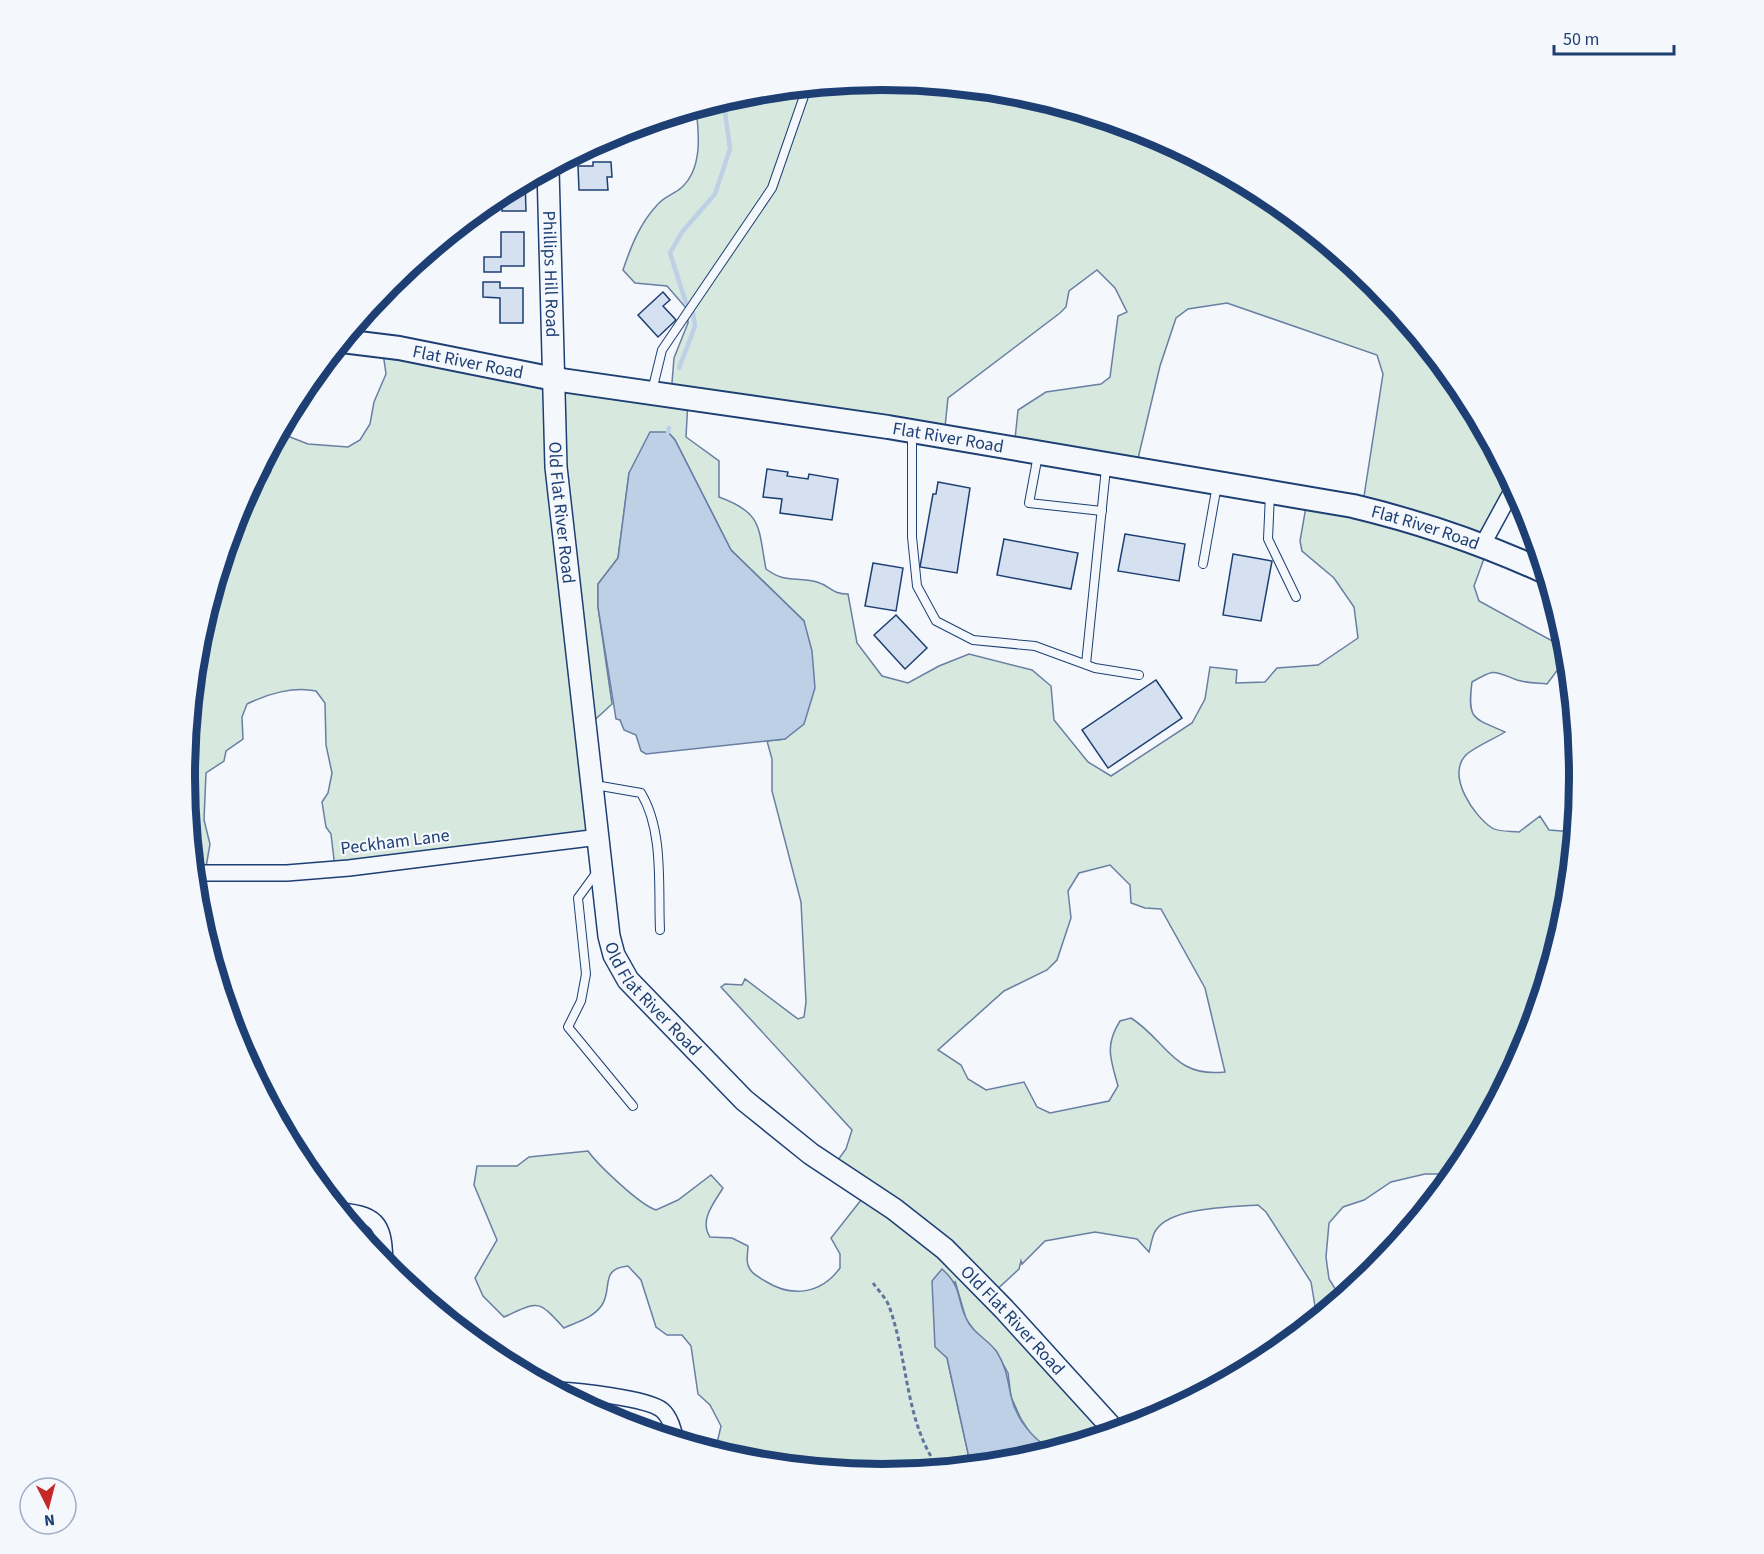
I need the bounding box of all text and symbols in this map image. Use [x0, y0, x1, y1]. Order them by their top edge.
scale bar [1554, 18, 1674, 56]
text: 50 m [1563, 27, 1599, 52]
street label: Phillips Hill Road [537, 210, 565, 338]
street label: Flat River Road [411, 339, 526, 385]
street label: Flat River Road [891, 415, 1006, 459]
street label: Old Flat River Road [543, 441, 582, 585]
street label: Flat River Road [1369, 499, 1483, 556]
street label: Peckham Lane [339, 823, 451, 861]
street label: Old Flat River Road [599, 939, 707, 1061]
street label: Old Flat River Road [955, 1259, 1071, 1381]
north arrow [18, 1476, 78, 1536]
text: N [43, 1508, 56, 1531]

